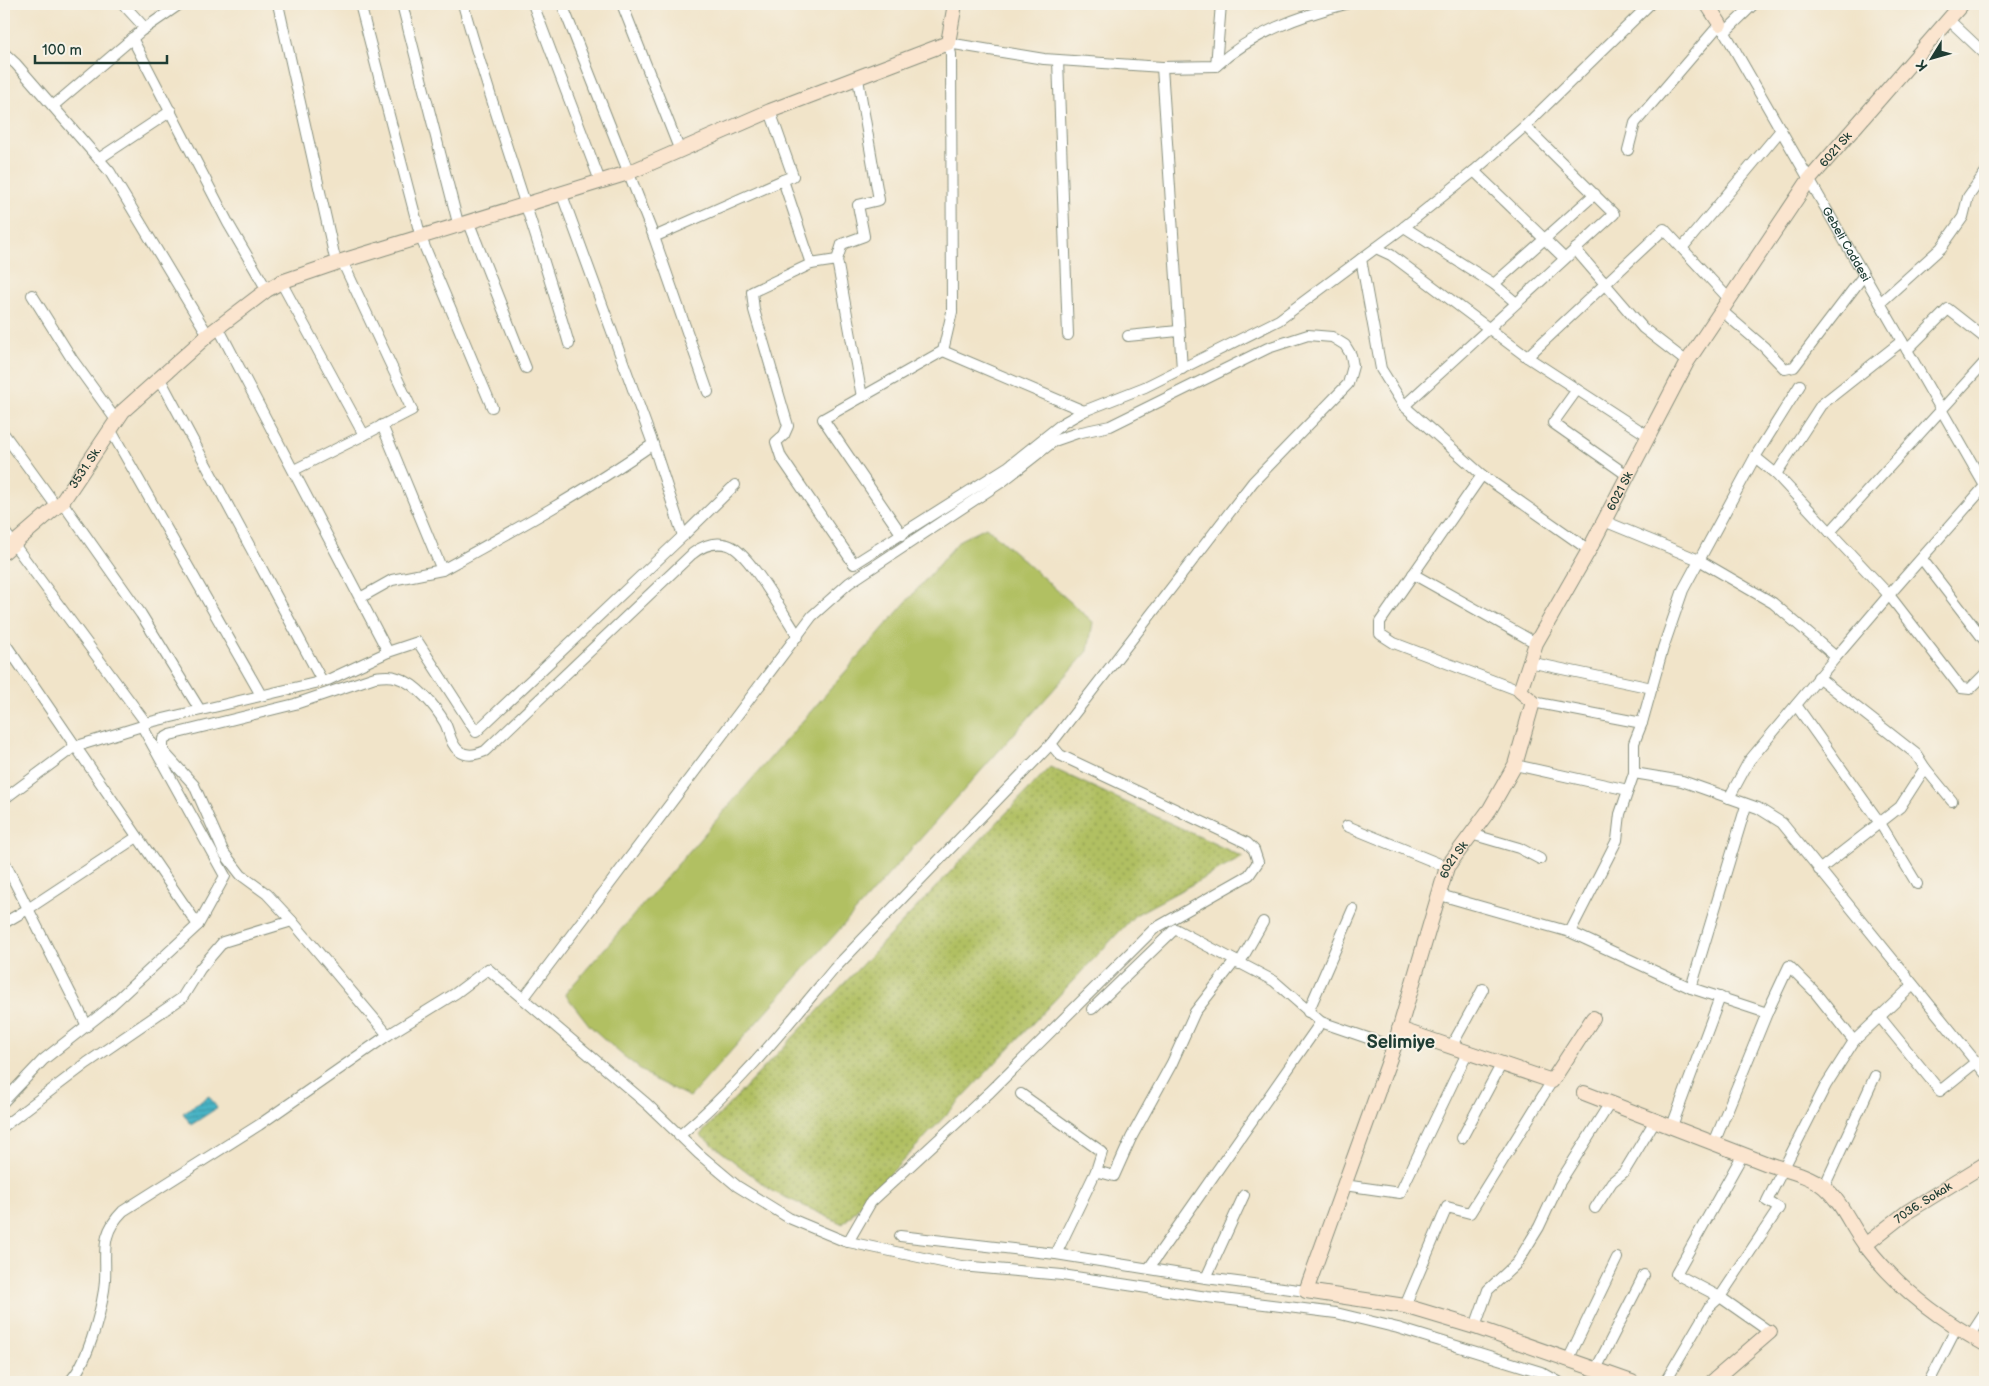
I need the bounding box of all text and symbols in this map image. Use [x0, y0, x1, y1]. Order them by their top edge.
scale bar [35, 32, 168, 64]
north arrow [1906, 32, 1956, 82]
text: 100 m [42, 41, 82, 60]
text: K [1912, 56, 1932, 74]
street label: 6021 Sk [1816, 129, 1855, 170]
street label: Gebeli Caddesi [1819, 204, 1874, 284]
street label: 3531. Sk. [66, 444, 104, 491]
street label: 6021 Sk [1603, 469, 1636, 513]
street label: 6021 Sk [1437, 838, 1471, 880]
district label: Selimiye [1367, 1032, 1435, 1053]
street label: 7036. Sokak [1891, 1179, 1955, 1227]

